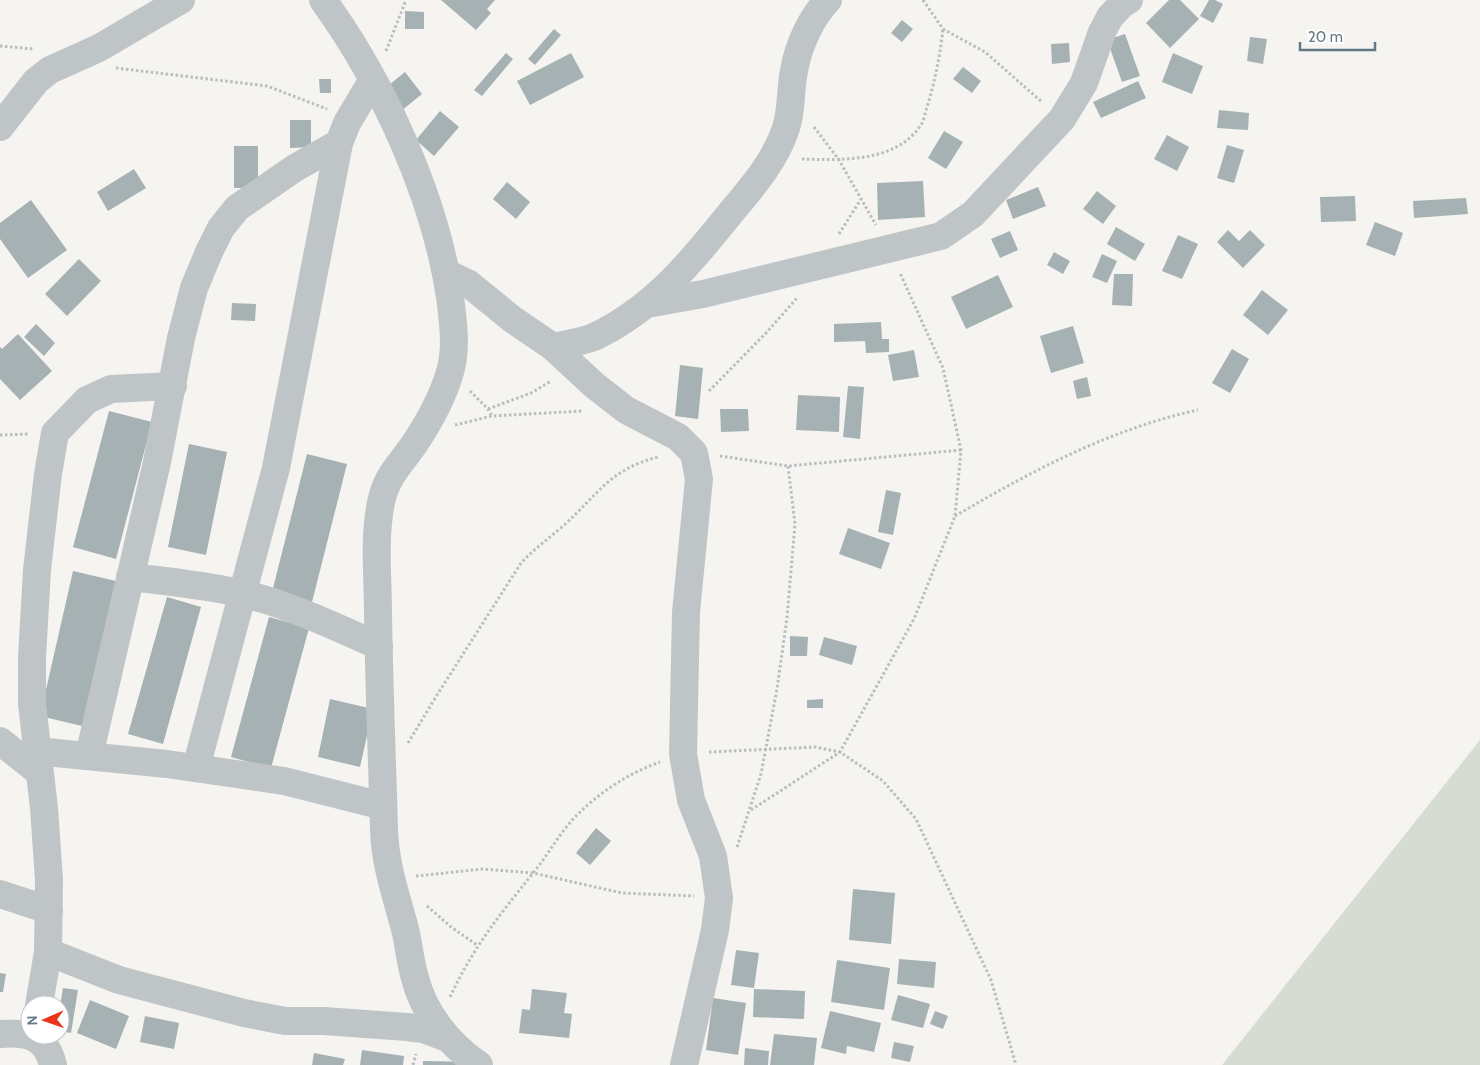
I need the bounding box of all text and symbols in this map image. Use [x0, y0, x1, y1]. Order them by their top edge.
scale bar [1300, 20, 1375, 52]
text: 20 m [1308, 28, 1343, 46]
north arrow [20, 995, 70, 1045]
text: N [23, 1015, 41, 1026]

